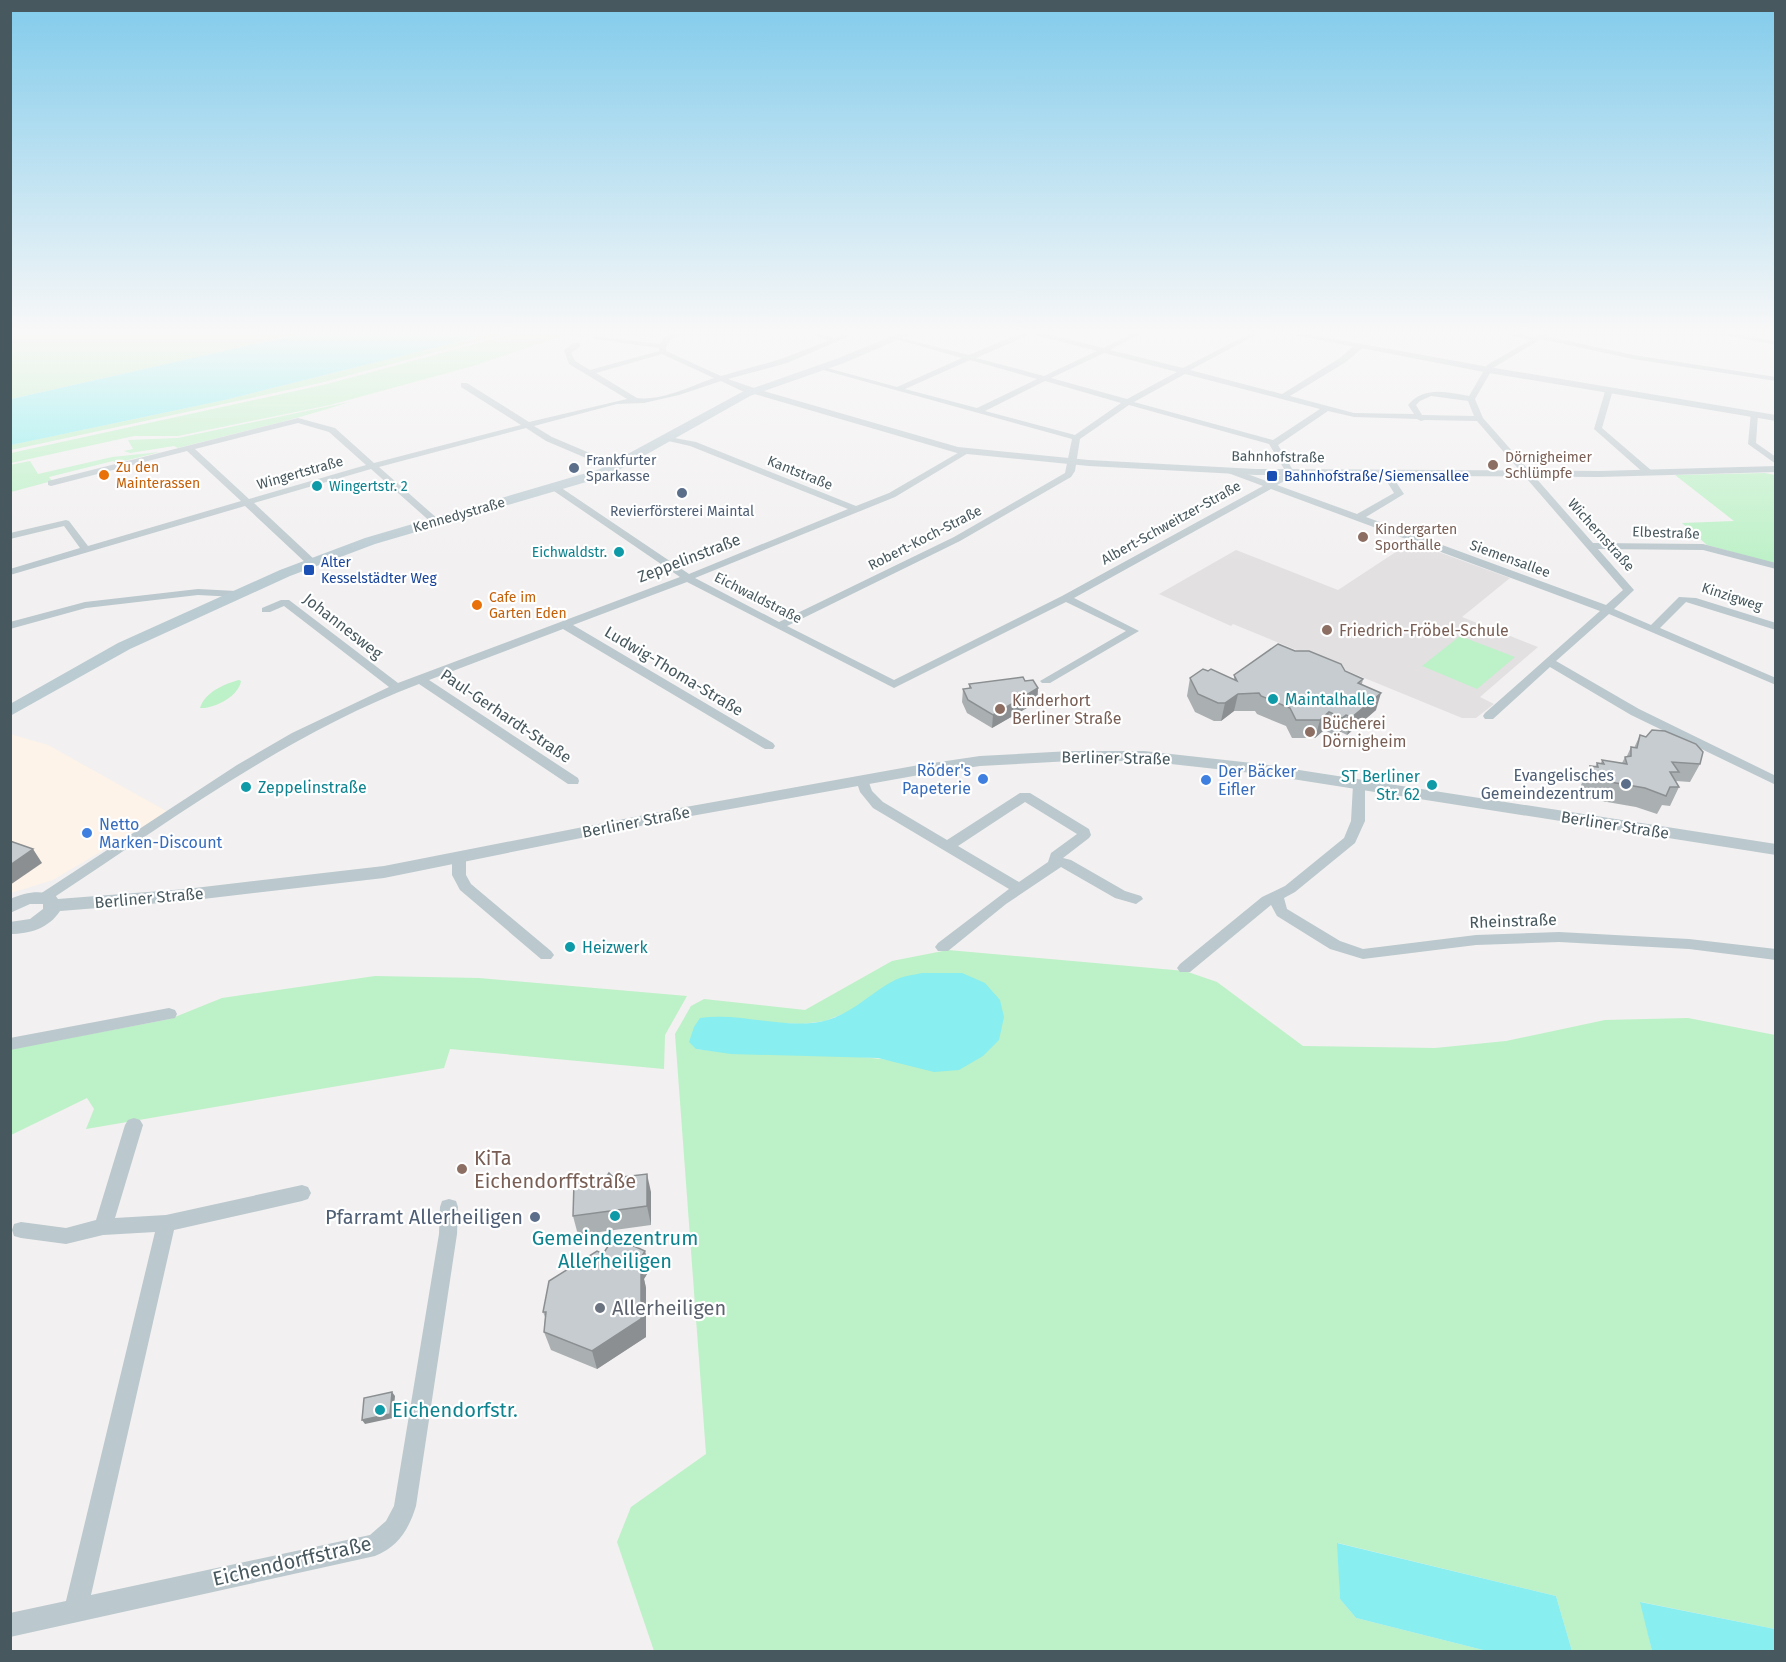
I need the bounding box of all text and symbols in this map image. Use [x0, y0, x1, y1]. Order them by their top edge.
street label: Bahnhofstraße [1231, 448, 1325, 466]
place label: Dörnigheimer Schlümpfe [1505, 449, 1592, 482]
place label: Frankfurter Sparkasse [586, 452, 657, 485]
street label: Kantstraße [765, 452, 835, 494]
street label: Wingertstraße [255, 453, 345, 493]
marker: Dörnigheimer Schlümpfe [1486, 458, 1500, 472]
place label: Zu den Mainterassen [116, 459, 200, 492]
marker: Frankfurter Sparkasse [567, 461, 581, 475]
marker: Zu den Mainterassen [97, 468, 111, 482]
place label: Bahnhofstraße/Siemensallee [1284, 468, 1469, 485]
marker: Bahnhofstraße/Siemensallee [1265, 469, 1279, 483]
street label: Albert-Schweitzer-Straße [1098, 477, 1244, 569]
place label: Wingertstr. 2 [329, 478, 408, 495]
marker: Wingertstr. 2 [310, 479, 324, 493]
marker: Revierförsterei Maintal [675, 486, 689, 500]
street label: Kennedystraße [411, 494, 507, 536]
street label: Wichernstraße [1564, 495, 1638, 575]
street label: Robert-Koch-Straße [865, 502, 985, 574]
place label: Revierförsterei Maintal [610, 503, 754, 520]
place label: Kindergarten Sporthalle [1375, 521, 1457, 554]
street label: Elbestraße [1632, 523, 1700, 543]
street label: Zeppelinstraße [635, 530, 743, 586]
marker: Kindergarten Sporthalle [1356, 530, 1370, 544]
street label: Siemensallee [1467, 537, 1553, 581]
place label: Eichwaldstr. [532, 544, 607, 561]
marker: Eichwaldstr. [612, 545, 626, 559]
place label: Alter Kesselstädter Weg [321, 554, 437, 587]
marker: Alter Kesselstädter Weg [302, 563, 316, 577]
street label: Eichwaldstraße [711, 569, 805, 627]
street label: Kinzigweg [1700, 579, 1765, 615]
street label: Johannesweg [299, 589, 387, 663]
place label: Cafe im Garten Eden [489, 589, 567, 622]
marker: Cafe im Garten Eden [470, 598, 484, 612]
place label: Friedrich-Fröbel-Schule [1339, 621, 1509, 640]
street label: Ludwig-Thoma-Straße [601, 622, 747, 720]
marker: Friedrich-Fröbel-Schule [1320, 623, 1334, 637]
street label: Paul-Gerhardt-Straße [437, 665, 575, 767]
place label: Maintalhalle [1285, 690, 1375, 709]
place label: Kinderhort Berliner Straße [1012, 691, 1121, 728]
marker: Maintalhalle [1266, 692, 1280, 706]
marker: Kinderhort Berliner Straße [993, 702, 1007, 716]
place label: Bücherei Dörnigheim [1322, 714, 1406, 751]
marker: Bücherei Dörnigheim [1303, 725, 1317, 739]
street label: Berliner Straße [1061, 748, 1171, 768]
place label: Röder's Papeterie [902, 761, 971, 798]
place label: Der Bäcker Eifler [1218, 762, 1297, 799]
place label: Evangelisches Gemeindezentrum [1481, 766, 1614, 803]
place label: ST Berliner Str. 62 [1341, 767, 1421, 804]
marker: Röder's Papeterie [976, 772, 990, 786]
marker: Der Bäcker Eifler [1199, 773, 1213, 787]
marker: Evangelisches Gemeindezentrum [1619, 777, 1633, 791]
place label: Zeppelinstraße [258, 778, 367, 797]
marker: ST Berliner Str. 62 [1425, 778, 1439, 792]
marker: Zeppelinstraße [239, 780, 253, 794]
street label: Berliner Straße [581, 802, 691, 842]
street label: Berliner Straße [1559, 807, 1671, 843]
place label: Netto Marken-Discount [99, 815, 223, 852]
marker: Netto Marken-Discount [80, 826, 94, 840]
street label: Berliner Straße [94, 884, 204, 912]
street label: Rheinstraße [1469, 910, 1557, 932]
place label: Heizwerk [582, 938, 648, 957]
marker: Heizwerk [563, 940, 577, 954]
place label: KiTa Eichendorffstraße [474, 1146, 636, 1193]
marker: KiTa Eichendorffstraße [455, 1162, 469, 1176]
place label: Pfarramt Allerheiligen [325, 1205, 523, 1229]
marker: Gemeindezentrum Allerheiligen [608, 1209, 622, 1223]
marker: Pfarramt Allerheiligen [528, 1210, 542, 1224]
place label: Gemeindezentrum Allerheiligen [532, 1226, 698, 1273]
place label: Allerheiligen [612, 1296, 726, 1320]
marker: Allerheiligen [593, 1301, 607, 1315]
place label: Eichendorfstr. [392, 1398, 518, 1422]
marker: Eichendorfstr. [373, 1403, 387, 1417]
street label: Eichendorffstraße [210, 1531, 374, 1591]

